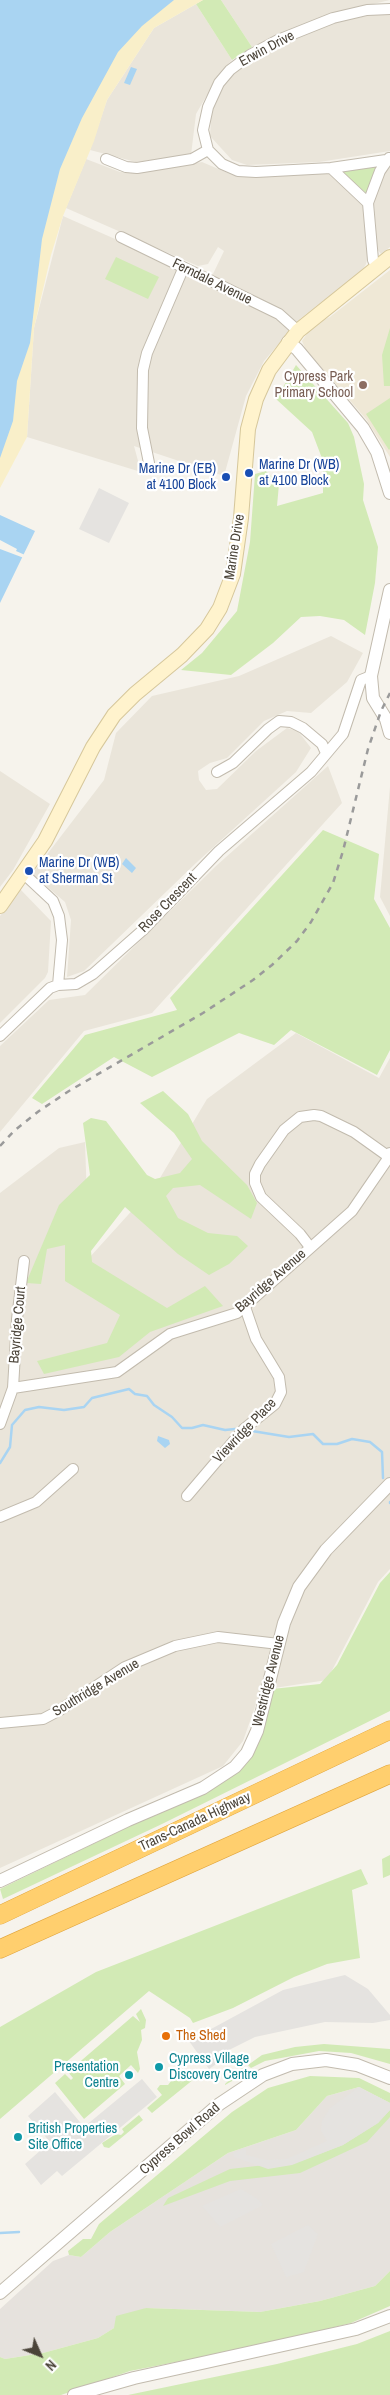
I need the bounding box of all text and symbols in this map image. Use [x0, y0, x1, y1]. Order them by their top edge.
street label: Erwin Drive [237, 28, 297, 70]
street label: Ferndale Avenue [169, 255, 255, 309]
place label: Cypress Park Primary School [275, 369, 353, 402]
marker: Cypress Park Primary School [357, 379, 369, 391]
place label: Marine Dr (WB) at 4100 Block [259, 457, 339, 490]
place label: Marine Dr (EB) at 4100 Block [139, 461, 216, 494]
marker: Marine Dr (WB) at 4100 Block [243, 467, 255, 479]
marker: Marine Dr (EB) at 4100 Block [220, 471, 232, 483]
street label: Marine Drive [222, 513, 248, 581]
place label: Marine Dr (WB) at Sherman St [39, 855, 119, 888]
marker: Marine Dr (WB) at Sherman St [23, 865, 35, 877]
street label: Rose Crescent [136, 870, 200, 936]
street label: Bayridge Avenue [232, 1246, 310, 1316]
street label: Bayridge Court [6, 1286, 30, 1364]
street label: Viewridge Place [210, 1395, 280, 1467]
street label: Westridge Avenue [249, 1633, 289, 1729]
street label: Southridge Avenue [50, 1656, 142, 1720]
street label: Trans-Canada Highway [137, 1789, 253, 1855]
place label: The Shed [176, 2028, 226, 2044]
marker: The Shed [160, 2030, 172, 2042]
place label: Cypress Village Discovery Centre [169, 2051, 258, 2084]
place label: Presentation Centre [54, 2059, 119, 2092]
marker: Cypress Village Discovery Centre [153, 2061, 165, 2073]
marker: Presentation Centre [123, 2069, 135, 2081]
street label: Cypress Bowl Road [136, 2100, 224, 2178]
place label: British Properties Site Office [28, 2121, 117, 2154]
marker: British Properties Site Office [12, 2131, 24, 2143]
north arrow [15, 2330, 65, 2380]
text: N [41, 2356, 60, 2375]

